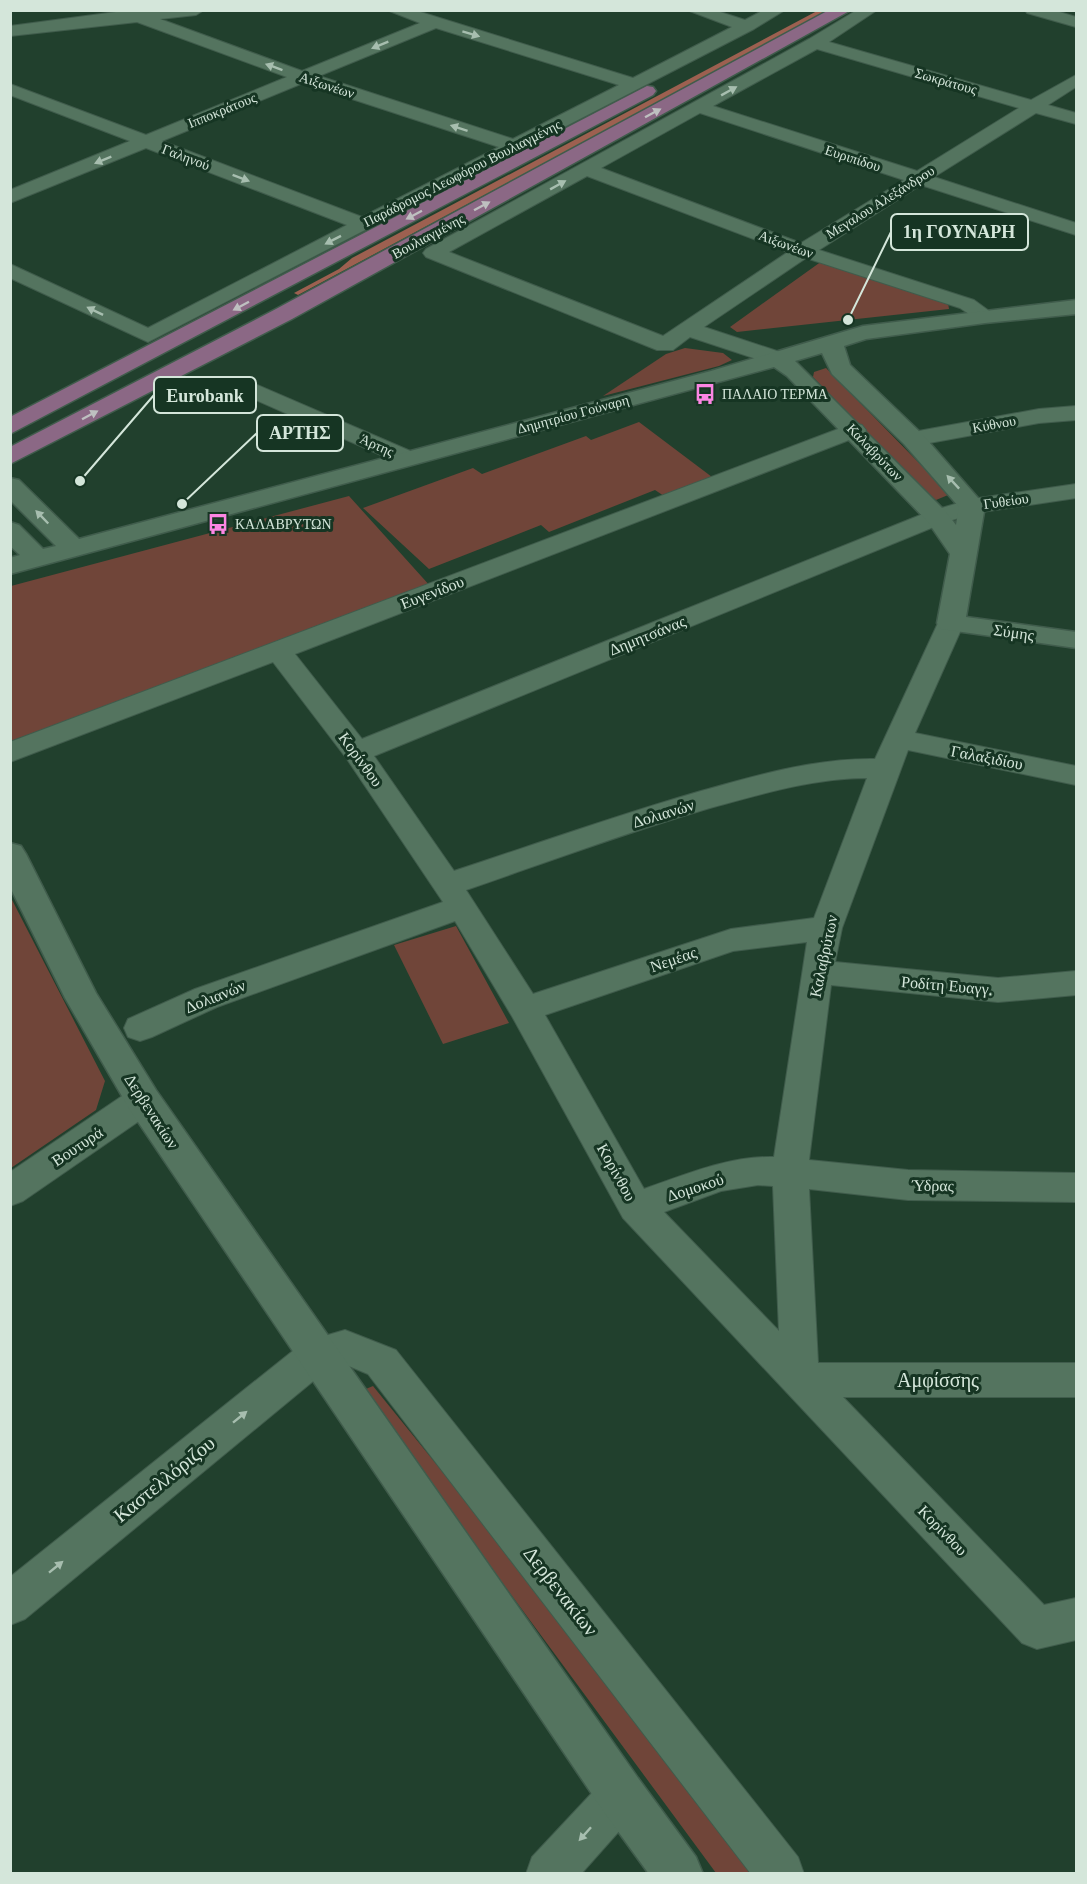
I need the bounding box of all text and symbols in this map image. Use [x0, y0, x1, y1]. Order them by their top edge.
one-way arrow [462, 30, 480, 39]
one-way arrow [371, 41, 389, 50]
one-way arrow [265, 61, 283, 71]
street label: Σωκράτους [913, 65, 979, 98]
street label: Αιξωνέων [297, 70, 356, 101]
one-way arrow [720, 86, 737, 96]
street label: Ιπποκράτους [186, 90, 259, 131]
one-way arrow [645, 108, 662, 118]
street label: Παράδρομος Λεωφόρου Βουλιαγμένης [361, 117, 564, 230]
one-way arrow [450, 123, 468, 132]
street label: Γαληνού [160, 142, 212, 173]
street label: Ευριπίδου [823, 142, 883, 175]
one-way arrow [93, 155, 111, 165]
street label: Μεγαλου Αλεξάνδρου [823, 163, 937, 242]
one-way arrow [232, 174, 250, 183]
one-way arrow [550, 180, 567, 190]
one-way arrow [474, 201, 491, 211]
one-way arrow [405, 210, 422, 220]
street label: Βουλιαγμένης [389, 211, 467, 262]
callout: 1η ΓΟΥΝΑΡΗ [891, 214, 1028, 250]
text: 1η ΓΟΥΝΑΡΗ [903, 222, 1015, 242]
street label: Αιξωνέων [756, 228, 815, 261]
one-way arrow [324, 235, 341, 244]
one-way arrow [232, 301, 249, 311]
one-way arrow [86, 307, 104, 317]
callout: Eurobank [154, 377, 256, 413]
bus stop icon: ΠΑΛΑΙΟ ΤΕΡΜΑ [693, 382, 717, 406]
text: Eurobank [166, 386, 244, 406]
place label: ΠΑΛΑΙΟ ΤΕΡΜΑ [722, 387, 829, 402]
street label: Δημητρίου Γούναρη [516, 392, 631, 437]
one-way arrow [82, 410, 99, 420]
street label: Κύθνου [971, 413, 1017, 436]
callout: ΑΡΤΗΣ [257, 415, 343, 451]
street label: Καλαβρύτων [844, 421, 905, 484]
text: ΑΡΤΗΣ [269, 423, 331, 443]
street label: Άρτης [357, 431, 397, 460]
one-way arrow [946, 475, 960, 490]
street label: Γυθείου [983, 491, 1030, 512]
one-way arrow [35, 509, 49, 524]
bus stop icon: ΚΑΛΑΒΡΥΤΩΝ [206, 512, 230, 536]
place label: ΚΑΛΑΒΡΥΤΩΝ [235, 517, 332, 532]
street label: Ευγενίδου [398, 573, 467, 613]
street label: Δημητσάνας [606, 612, 689, 659]
street label: Σύμης [993, 621, 1036, 645]
street label: Κορίνθου [334, 729, 386, 790]
street label: Γαλαξιδίου [949, 742, 1024, 773]
street label: Δολιανών [630, 796, 696, 831]
street label: Καλαβρύτων [806, 913, 841, 999]
street label: Νεμέας [648, 943, 700, 976]
street label: Ροδίτη Ευαγγ. [900, 973, 993, 999]
street label: Δολιανών [183, 977, 248, 1016]
street label: Δερβενακίων [120, 1071, 182, 1152]
street label: Βουτυρά [49, 1123, 107, 1170]
street label: Κορίνθου [593, 1141, 639, 1204]
street label: Δομοκού [665, 1170, 726, 1206]
street label: Ύδρας [911, 1177, 955, 1195]
street label: Αμφίσσης [897, 1369, 979, 1392]
one-way arrow [232, 1411, 248, 1424]
street label: Καστελλόριζου [109, 1431, 220, 1527]
street label: Κορίνθου [914, 1502, 971, 1560]
street label: Δερβενακίων [519, 1542, 603, 1641]
one-way arrow [48, 1561, 63, 1574]
one-way arrow [578, 1827, 592, 1842]

